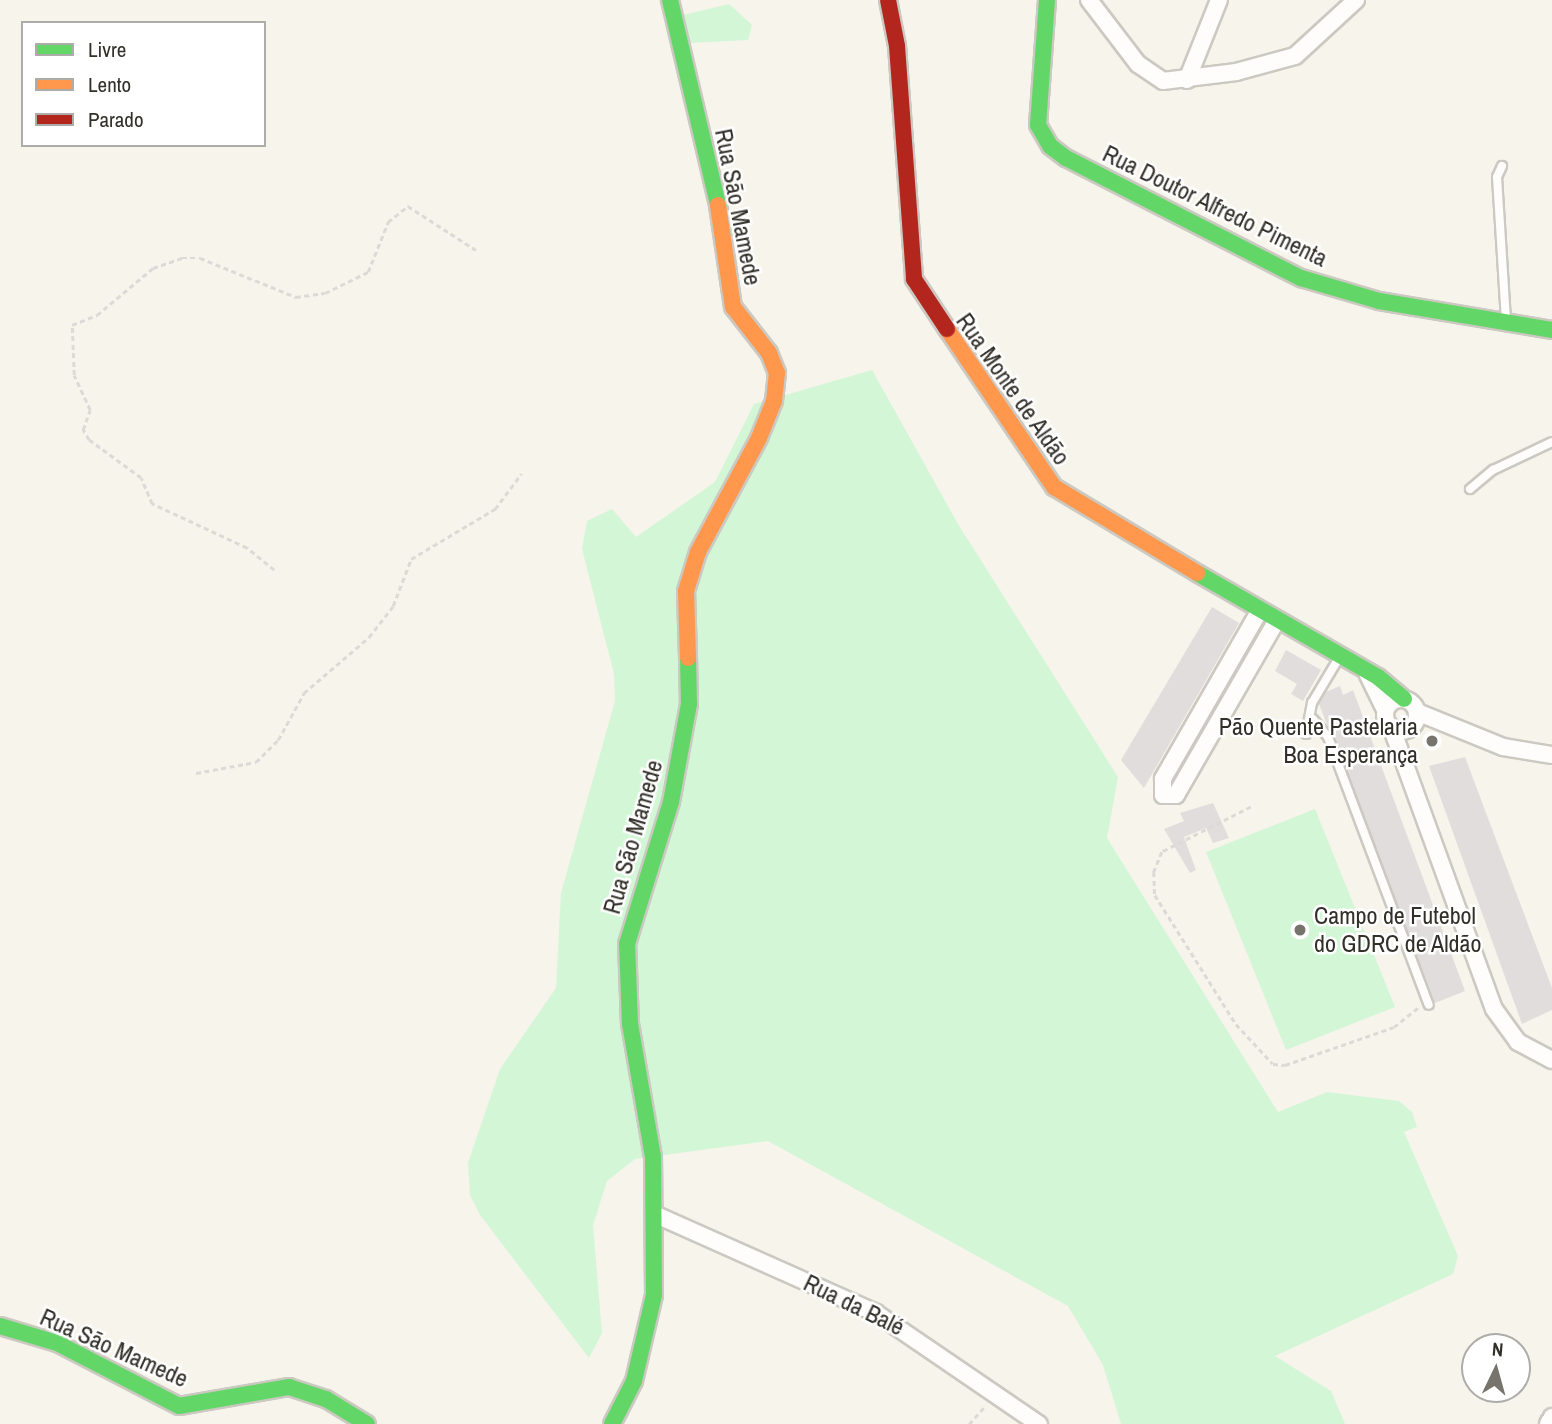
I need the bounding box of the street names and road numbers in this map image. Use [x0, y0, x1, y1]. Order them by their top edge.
street label: Rua São Mamede [709, 126, 767, 288]
street label: Rua Doutor Alfredo Pimenta [1098, 139, 1332, 273]
street label: Rua Monte de Aldão [950, 307, 1076, 471]
street label: Rua São Mamede [597, 757, 669, 917]
street label: Rua da Balé [799, 1268, 909, 1342]
street label: Rua São Mamede [36, 1303, 192, 1393]

